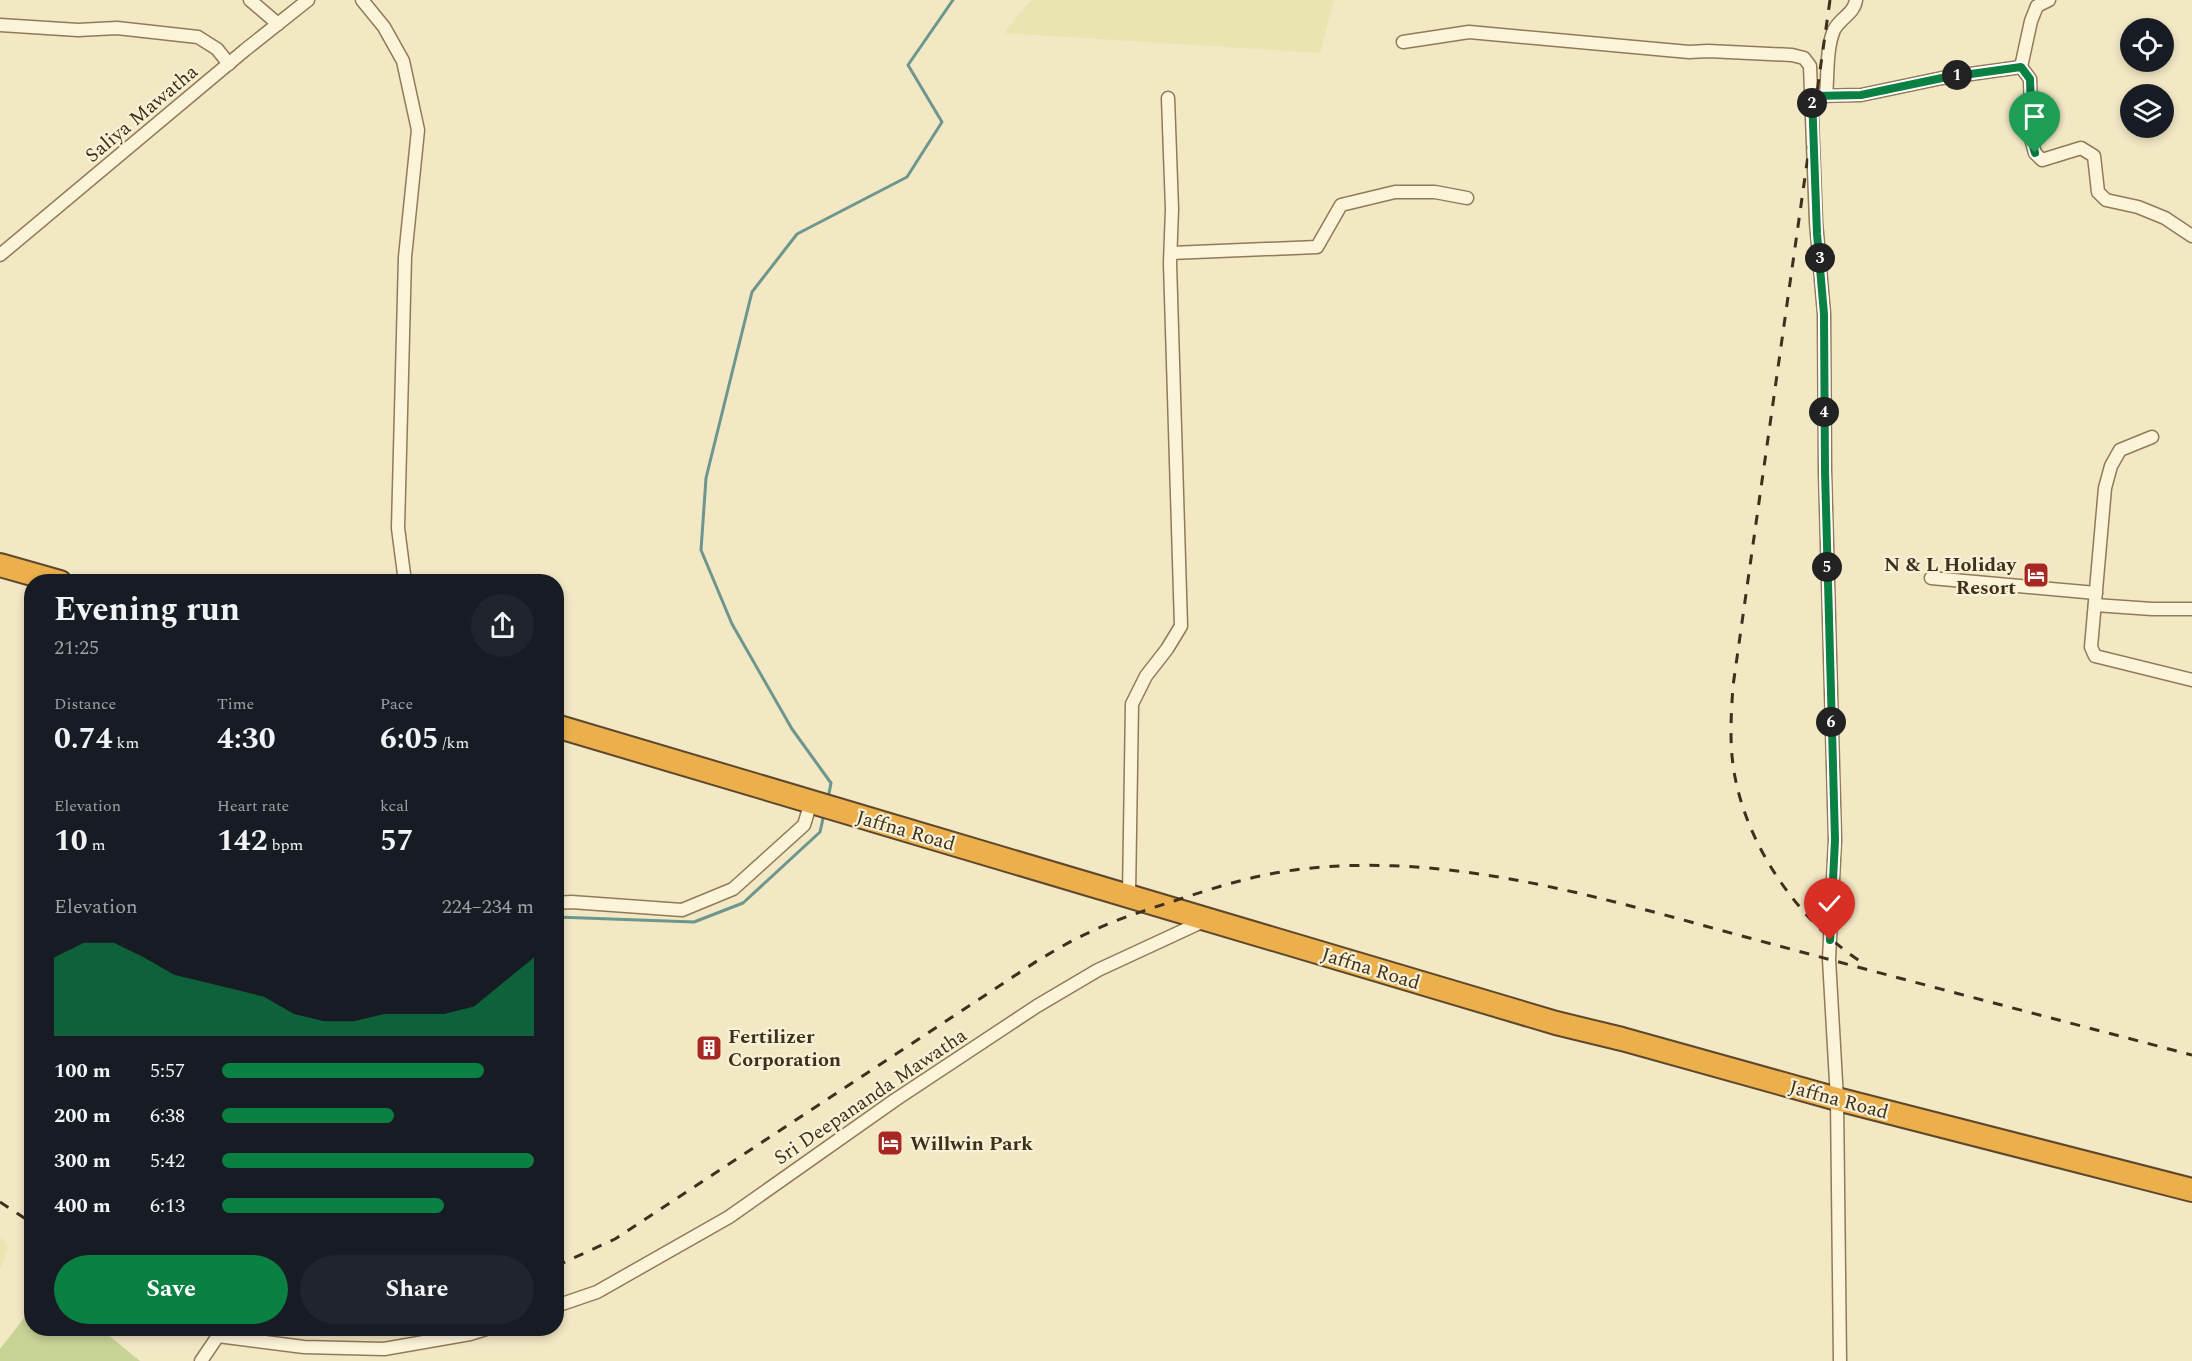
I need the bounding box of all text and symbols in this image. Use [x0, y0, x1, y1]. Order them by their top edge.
map controls [2120, 18, 2174, 138]
button: locate [2120, 18, 2174, 72]
street label: Saliya Mawatha [79, 57, 205, 170]
pin: 1 [1942, 60, 1972, 90]
text: 1 [1953, 63, 1961, 87]
button: layers [2120, 84, 2174, 138]
pin: 2 [1797, 88, 1827, 118]
text: 2 [1808, 91, 1816, 115]
pin [2009, 91, 2060, 153]
icon: arrive [2018, 100, 2051, 133]
pin: 3 [1805, 243, 1835, 273]
text: 3 [1816, 246, 1824, 270]
pin: 4 [1809, 397, 1839, 427]
text: 4 [1820, 400, 1828, 424]
place label: N & L Holiday Resort [1884, 550, 2017, 603]
pin: 5 [1812, 552, 1842, 582]
text: 5 [1823, 555, 1831, 579]
hotel icon: N & L Holiday Resort [2021, 560, 2051, 590]
text: Evening run [54, 585, 240, 635]
button: share [471, 594, 534, 657]
text: 21:25 [54, 633, 99, 663]
text: Distance [54, 692, 116, 716]
text: Time [217, 692, 254, 716]
text: Pace [380, 692, 413, 716]
pin: 6 [1816, 707, 1846, 737]
text: 6 [1827, 710, 1835, 734]
text: 0.74 [54, 716, 113, 762]
text: 4:30 [217, 716, 276, 762]
text: 6:05 [380, 716, 439, 762]
text: km [113, 731, 139, 755]
text: /km [439, 731, 469, 755]
text: Elevation [54, 794, 121, 818]
text: Heart rate [217, 794, 289, 818]
text: kcal [380, 794, 409, 818]
street label: Jaffna Road [853, 803, 959, 859]
text: 10 [54, 818, 88, 864]
text: 142 [217, 818, 268, 864]
text: 57 [380, 818, 414, 864]
text: m [88, 833, 105, 857]
text: bpm [268, 833, 303, 857]
pin [1804, 878, 1855, 940]
icon: check [1813, 887, 1846, 920]
text: Elevation [54, 892, 138, 922]
text: 224–234 m [442, 892, 534, 922]
street label: Jaffna Road [1318, 940, 1424, 998]
street label: Sri Deepananda Mawatha [768, 1021, 973, 1173]
place label: Fertilizer Corporation [728, 1022, 841, 1075]
building icon: Fertilizer Corporation [694, 1033, 724, 1063]
text: 100 m [54, 1056, 111, 1086]
text: 5:57 [150, 1056, 185, 1086]
street label: Jaffna Road [1786, 1072, 1892, 1128]
text: 200 m [54, 1101, 111, 1131]
text: 6:38 [150, 1101, 185, 1131]
hotel icon: Willwin Park [875, 1128, 905, 1158]
place label: Willwin Park [910, 1129, 1033, 1159]
text: 300 m [54, 1146, 111, 1176]
text: 5:42 [150, 1146, 185, 1176]
text: 400 m [54, 1191, 111, 1221]
text: 6:13 [150, 1191, 185, 1221]
button: Save [54, 1255, 288, 1324]
button: Share [300, 1255, 534, 1324]

